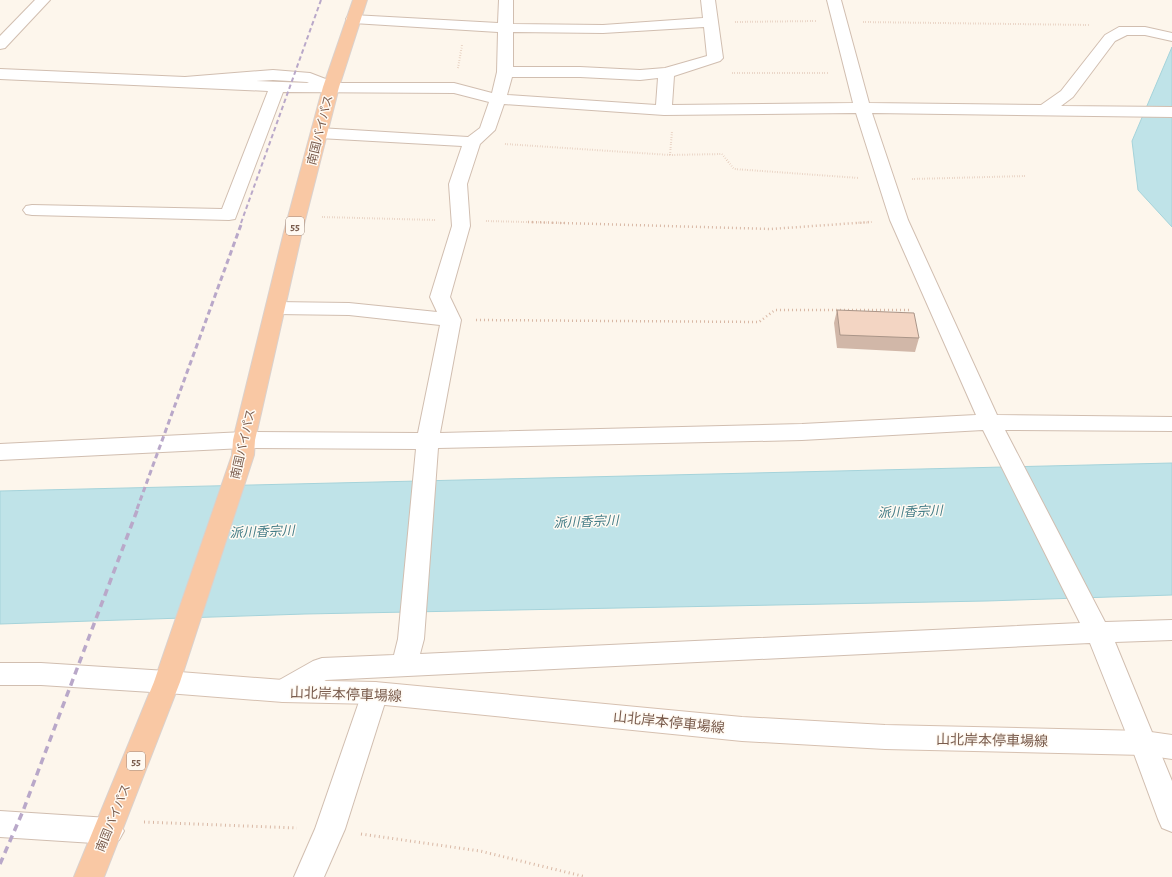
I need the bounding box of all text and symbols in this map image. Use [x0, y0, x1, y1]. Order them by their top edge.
street label: 南国バイパス [305, 94, 335, 166]
road number: 55 [286, 217, 304, 235]
street label: 南国バイパス [229, 408, 257, 480]
water label: 派川香宗川 [877, 504, 945, 520]
water label: 派川香宗川 [553, 514, 621, 530]
water label: 派川香宗川 [229, 524, 297, 540]
street label: 山北岸本停車場線 [290, 684, 402, 704]
street label: 山北岸本停車場線 [612, 708, 726, 736]
street label: 山北岸本停車場線 [936, 731, 1048, 749]
road number: 55 [127, 752, 145, 770]
street label: 南国バイパス [94, 782, 132, 854]

